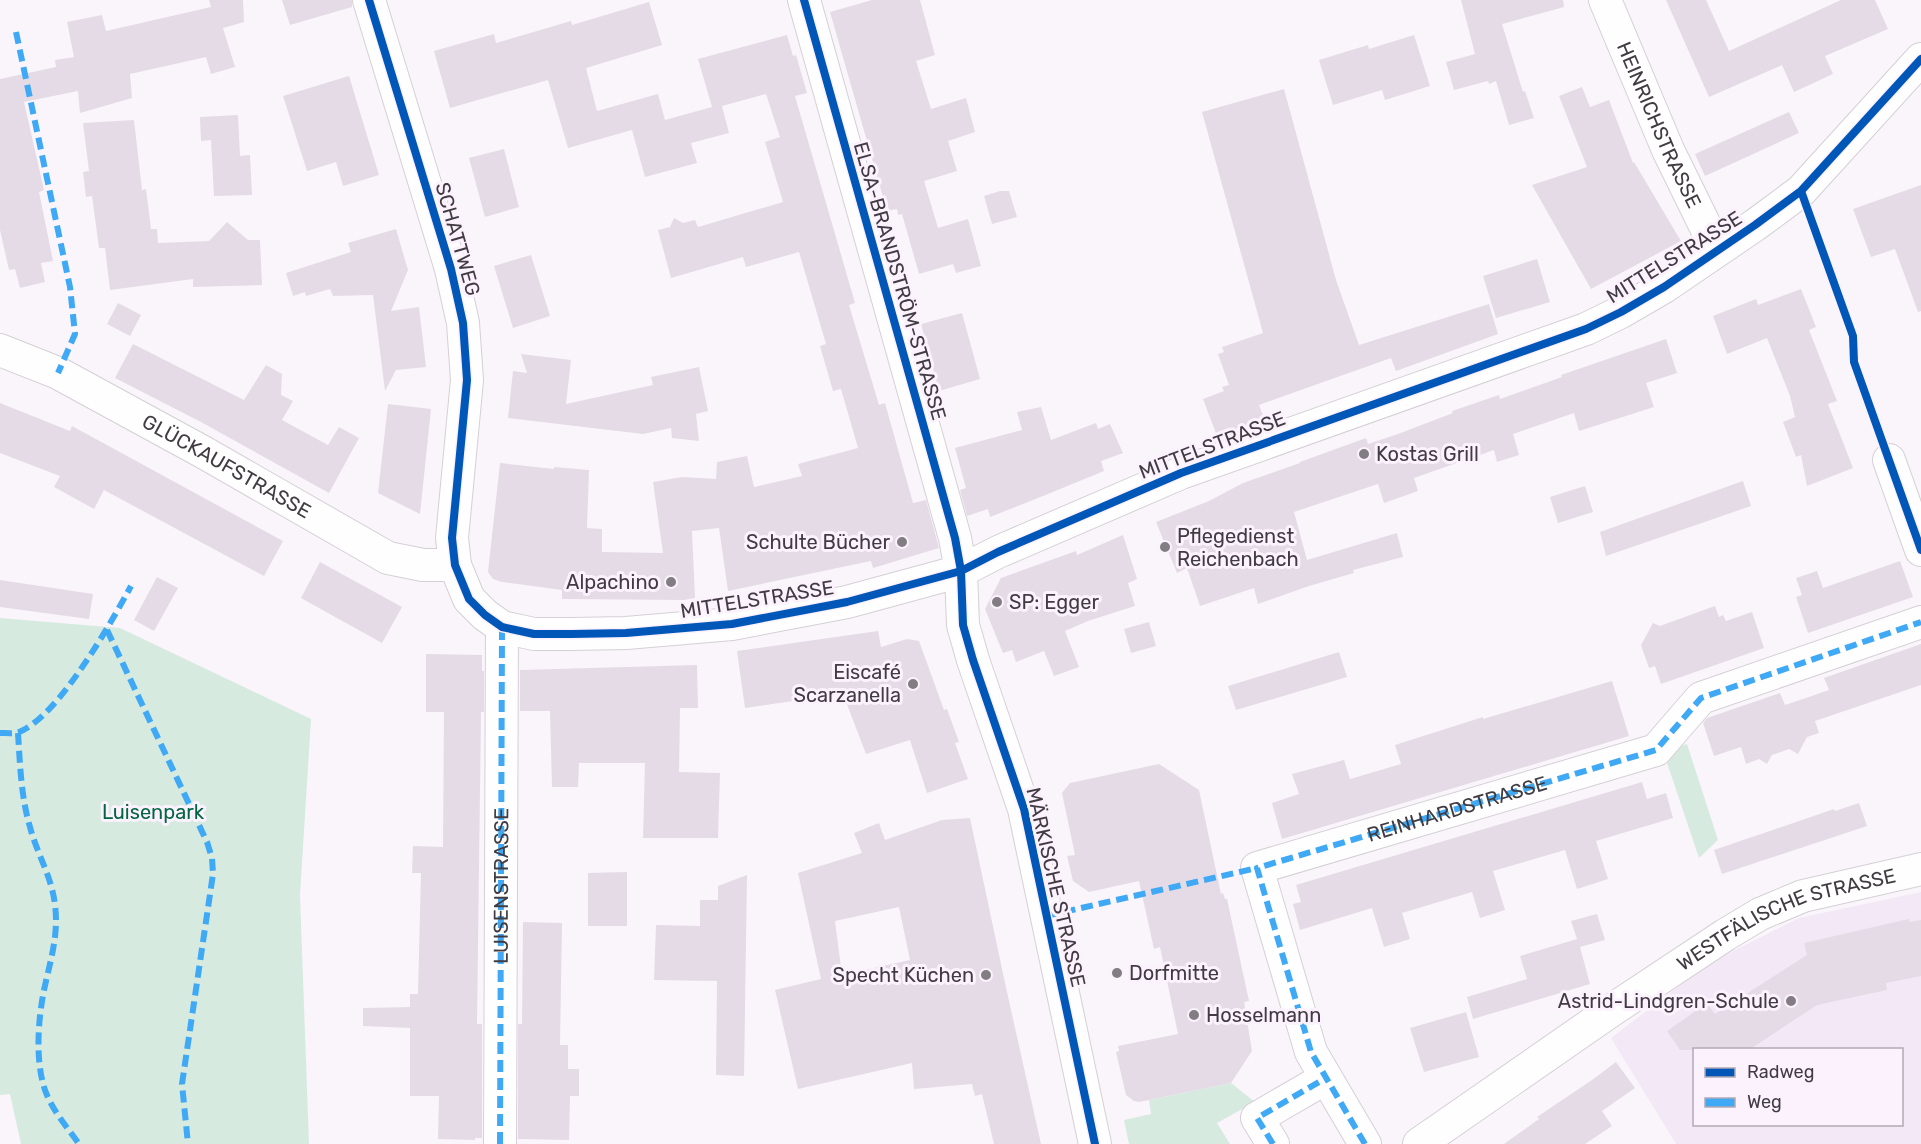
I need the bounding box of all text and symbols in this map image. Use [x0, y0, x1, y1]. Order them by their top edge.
street label: HEINRICHSTRASSE [1612, 38, 1706, 212]
street label: ELSA-BRANDSTRÖM-STRASSE [849, 139, 951, 423]
street label: SCHATTWEG [430, 180, 486, 298]
street label: MITTELSTRASSE [1602, 206, 1746, 308]
street label: MITTELSTRASSE [1135, 406, 1289, 484]
street label: GLÜCKAUFSTRASSE [138, 409, 315, 523]
place label: Kostas Grill [1376, 442, 1479, 466]
marker: Kostas Grill [1357, 447, 1371, 461]
place label: Pflegedienst Reichenbach [1177, 524, 1299, 571]
place label: Schulte Bücher [746, 530, 890, 554]
marker: Schulte Bücher [895, 535, 909, 549]
marker: Pflegedienst Reichenbach [1158, 540, 1172, 554]
place label: Alpachino [566, 570, 659, 594]
marker: Alpachino [664, 575, 678, 589]
street label: MITTELSTRASSE [679, 575, 835, 623]
place label: SP: Egger [1009, 590, 1099, 614]
marker: SP: Egger [990, 595, 1004, 609]
place label: Eiscafé Scarzanella [794, 660, 901, 707]
marker: Eiscafé Scarzanella [906, 677, 920, 691]
street label: REINHARDSTRASSE [1364, 771, 1550, 847]
street label: MÄRKISCHE STRASSE [1021, 785, 1091, 989]
park label: Luisenpark [102, 800, 205, 824]
street label: LUISENSTRASSE [489, 808, 513, 964]
street label: WESTFÄLISCHE STRASSE [1672, 863, 1898, 976]
place label: Dorfmitte [1129, 961, 1219, 985]
place label: Specht Küchen [832, 963, 974, 987]
marker: Dorfmitte [1110, 966, 1124, 980]
marker: Specht Küchen [979, 968, 993, 982]
place label: Astrid-Lindgren-Schule [1558, 989, 1779, 1013]
marker: Astrid-Lindgren-Schule [1784, 994, 1798, 1008]
place label: Hosselmann [1206, 1003, 1321, 1027]
marker: Hosselmann [1187, 1008, 1201, 1022]
legend [1693, 1048, 1903, 1126]
text: Radweg [1747, 1061, 1814, 1083]
text: Weg [1747, 1091, 1782, 1113]

